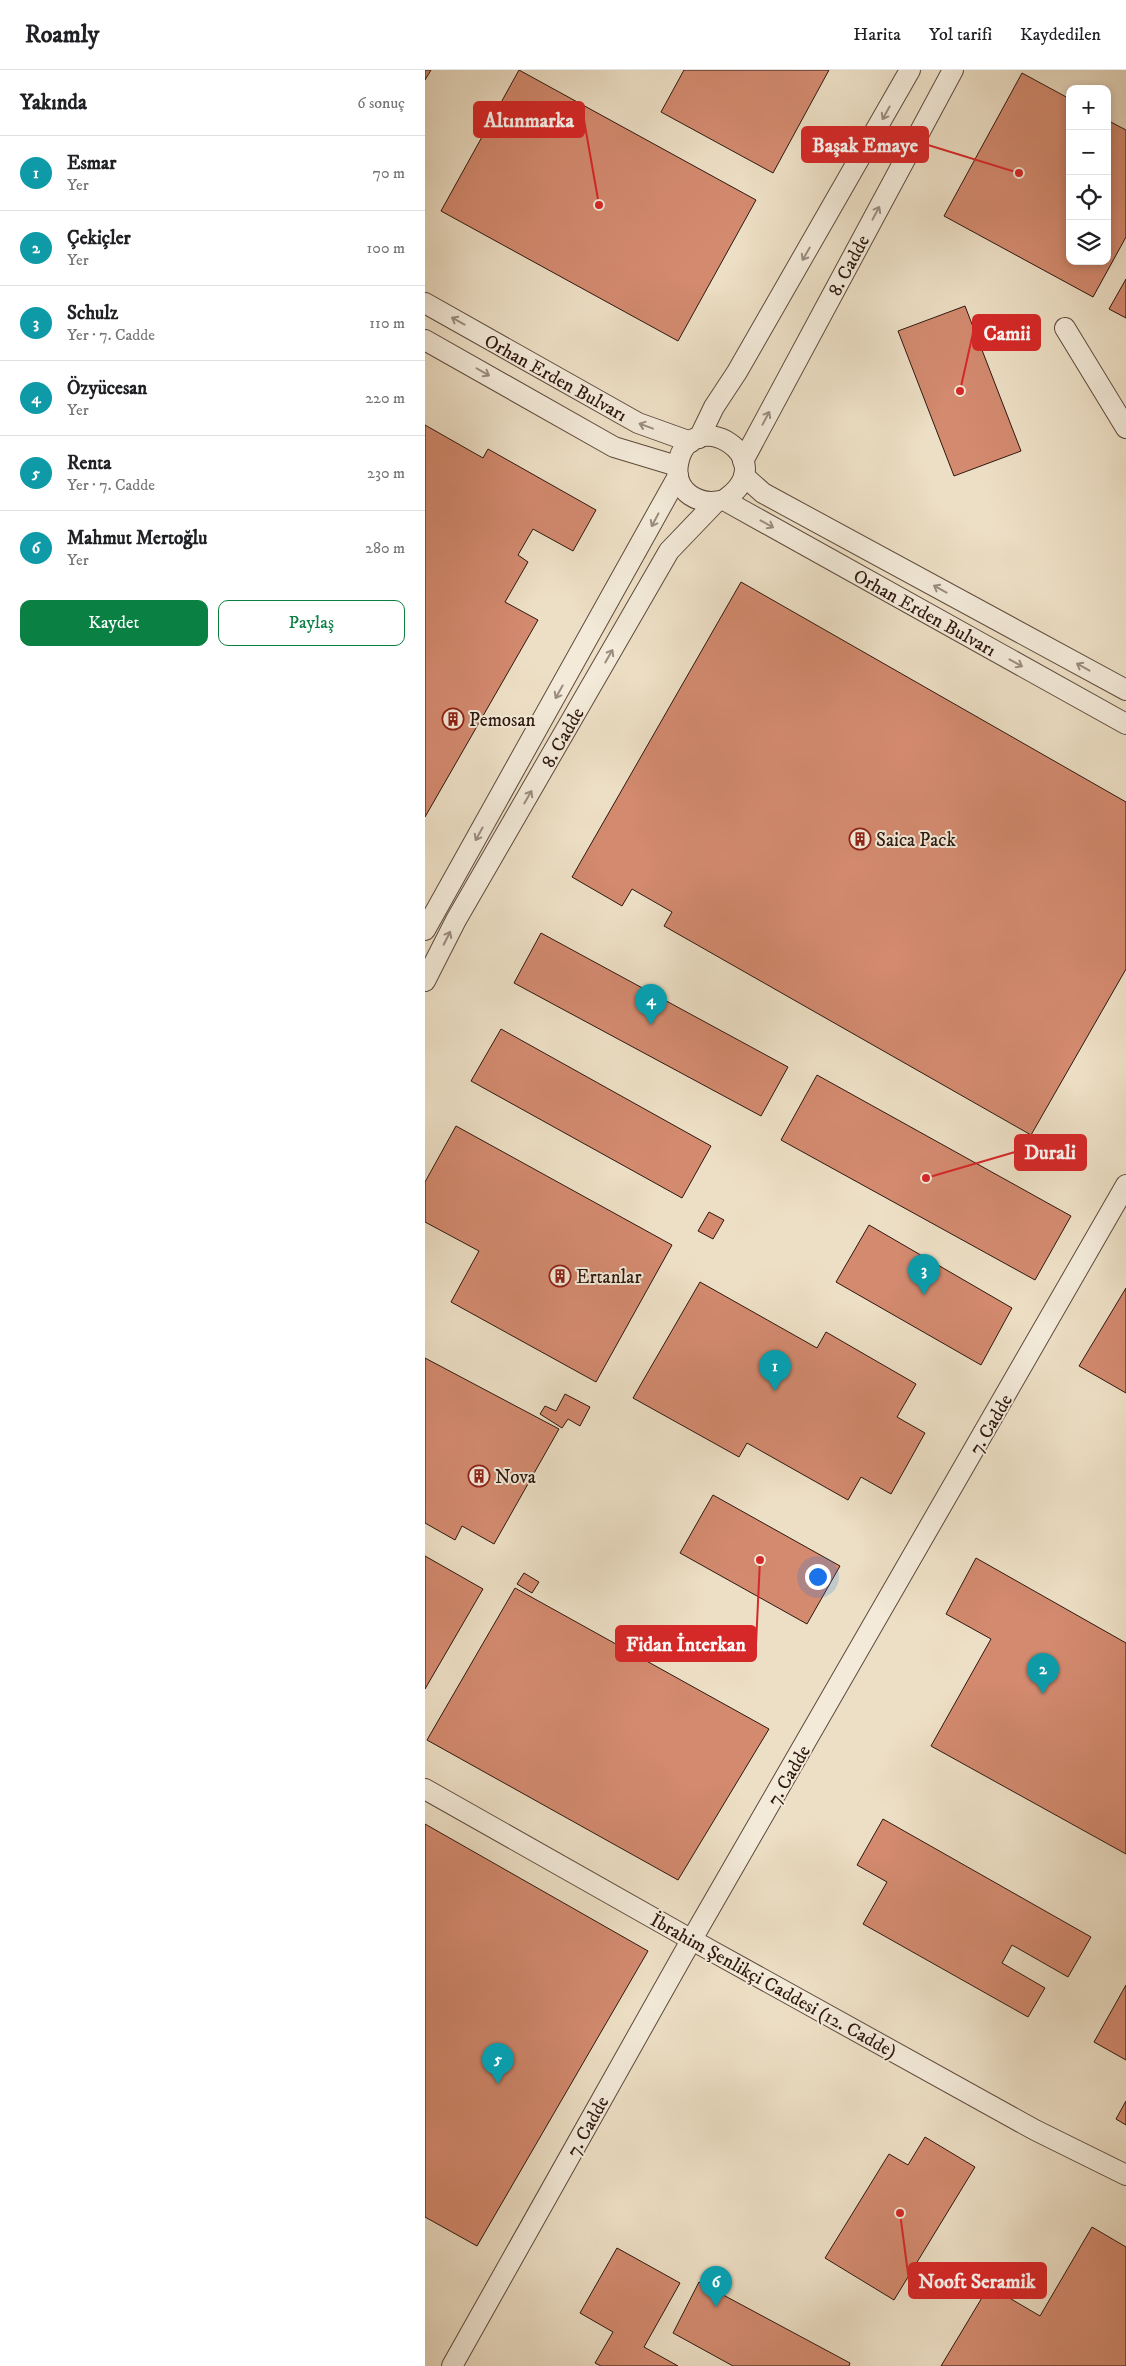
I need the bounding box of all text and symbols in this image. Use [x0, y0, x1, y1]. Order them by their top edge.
text: Roamly [25, 20, 99, 50]
text: Harita [853, 24, 901, 46]
text: Yol tarifi [929, 24, 992, 46]
text: Kaydedilen [1020, 24, 1101, 46]
map controls [1066, 85, 1111, 265]
button: + [1066, 85, 1111, 130]
text: Yakında [20, 90, 87, 116]
text: 6 sonuç [357, 93, 405, 113]
callout: Altınmarka [474, 102, 584, 137]
one-way arrow [881, 105, 891, 119]
text: Altınmarka [483, 109, 574, 134]
callout: Başak Emaye [802, 127, 928, 162]
button: − [1066, 130, 1111, 175]
text: Başak Emaye [812, 134, 919, 159]
text: Esmar [67, 152, 116, 175]
text: 1 [33, 163, 39, 183]
text: 70 m [373, 163, 405, 183]
text: Yer [67, 175, 89, 195]
button: locate [1066, 175, 1111, 220]
one-way arrow [871, 205, 881, 220]
button: layers [1066, 220, 1111, 265]
text: Çekiçler [67, 227, 131, 250]
street label: 8. Cadde [824, 231, 875, 300]
text: 2 [32, 238, 40, 258]
text: 100 m [367, 238, 405, 258]
one-way arrow [800, 246, 810, 260]
text: Yer [67, 250, 89, 270]
text: Schulz [67, 302, 118, 325]
text: 3 [33, 313, 39, 333]
text: 110 m [369, 313, 405, 333]
callout: Camii [973, 315, 1040, 350]
one-way arrow [450, 316, 465, 326]
text: Camii [983, 322, 1031, 347]
text: Yer · 7. Cadde [67, 325, 155, 345]
street label: Orhan Erden Bulvarı [480, 330, 631, 427]
one-way arrow [475, 368, 489, 378]
text: Özyücesan [67, 377, 147, 400]
text: 4 [31, 388, 41, 408]
text: 220 m [365, 388, 405, 408]
text: Yer [67, 400, 89, 420]
one-way arrow [761, 410, 771, 425]
one-way arrow [638, 420, 654, 430]
text: Renta [67, 452, 111, 475]
text: 5 [32, 463, 40, 483]
text: 230 m [367, 463, 405, 483]
text: Yer · 7. Cadde [67, 475, 155, 495]
one-way arrow [650, 512, 660, 527]
one-way arrow [759, 520, 774, 529]
text: Mahmut Mertoğlu [67, 527, 207, 550]
text: 6 [32, 538, 40, 558]
text: 280 m [365, 538, 405, 558]
text: Yer [67, 550, 89, 570]
street label: Orhan Erden Bulvarı [849, 565, 1000, 662]
one-way arrow [933, 584, 948, 594]
button: Kaydet [20, 600, 208, 646]
button: Paylaş [218, 600, 405, 646]
one-way arrow [604, 648, 614, 663]
one-way arrow [1008, 658, 1023, 668]
one-way arrow [1076, 661, 1091, 671]
one-way arrow [554, 685, 564, 700]
street label: 8. Cadde [537, 703, 590, 772]
building icon: Pemosan [441, 707, 465, 731]
place label: Pemosan [469, 709, 536, 732]
one-way arrow [523, 790, 533, 804]
one-way arrow [474, 826, 484, 841]
building icon: Saica Pack [848, 827, 872, 851]
place label: Saica Pack [876, 829, 957, 852]
one-way arrow [443, 931, 452, 946]
pin: 4 [635, 984, 667, 1025]
callout: Durali [1015, 1135, 1086, 1170]
text: Durali [1024, 1141, 1076, 1166]
pin: 3 [908, 1254, 940, 1295]
building icon: Ertanlar [548, 1264, 572, 1288]
place label: Ertanlar [576, 1266, 641, 1289]
pin: 1 [759, 1350, 791, 1391]
street label: 7. Cadde [965, 1390, 1018, 1459]
building icon: Nova [467, 1464, 491, 1488]
place label: Nova [495, 1466, 536, 1489]
your location [805, 1564, 831, 1590]
callout: Fidan İnterkan [616, 1626, 756, 1661]
text: Fidan İnterkan [626, 1632, 747, 1658]
pin: 2 [1027, 1653, 1059, 1694]
street label: 7. Cadde [763, 1741, 816, 1810]
street label: İbrahim Şenlikçi Caddesi (12. Cadde) [646, 1908, 901, 2064]
pin: 5 [482, 2043, 514, 2084]
street label: 7. Cadde [562, 2092, 614, 2161]
callout: Nooft Seramik [909, 2263, 1046, 2298]
pin: 6 [700, 2266, 732, 2307]
text: Nooft Seramik [918, 2270, 1037, 2295]

